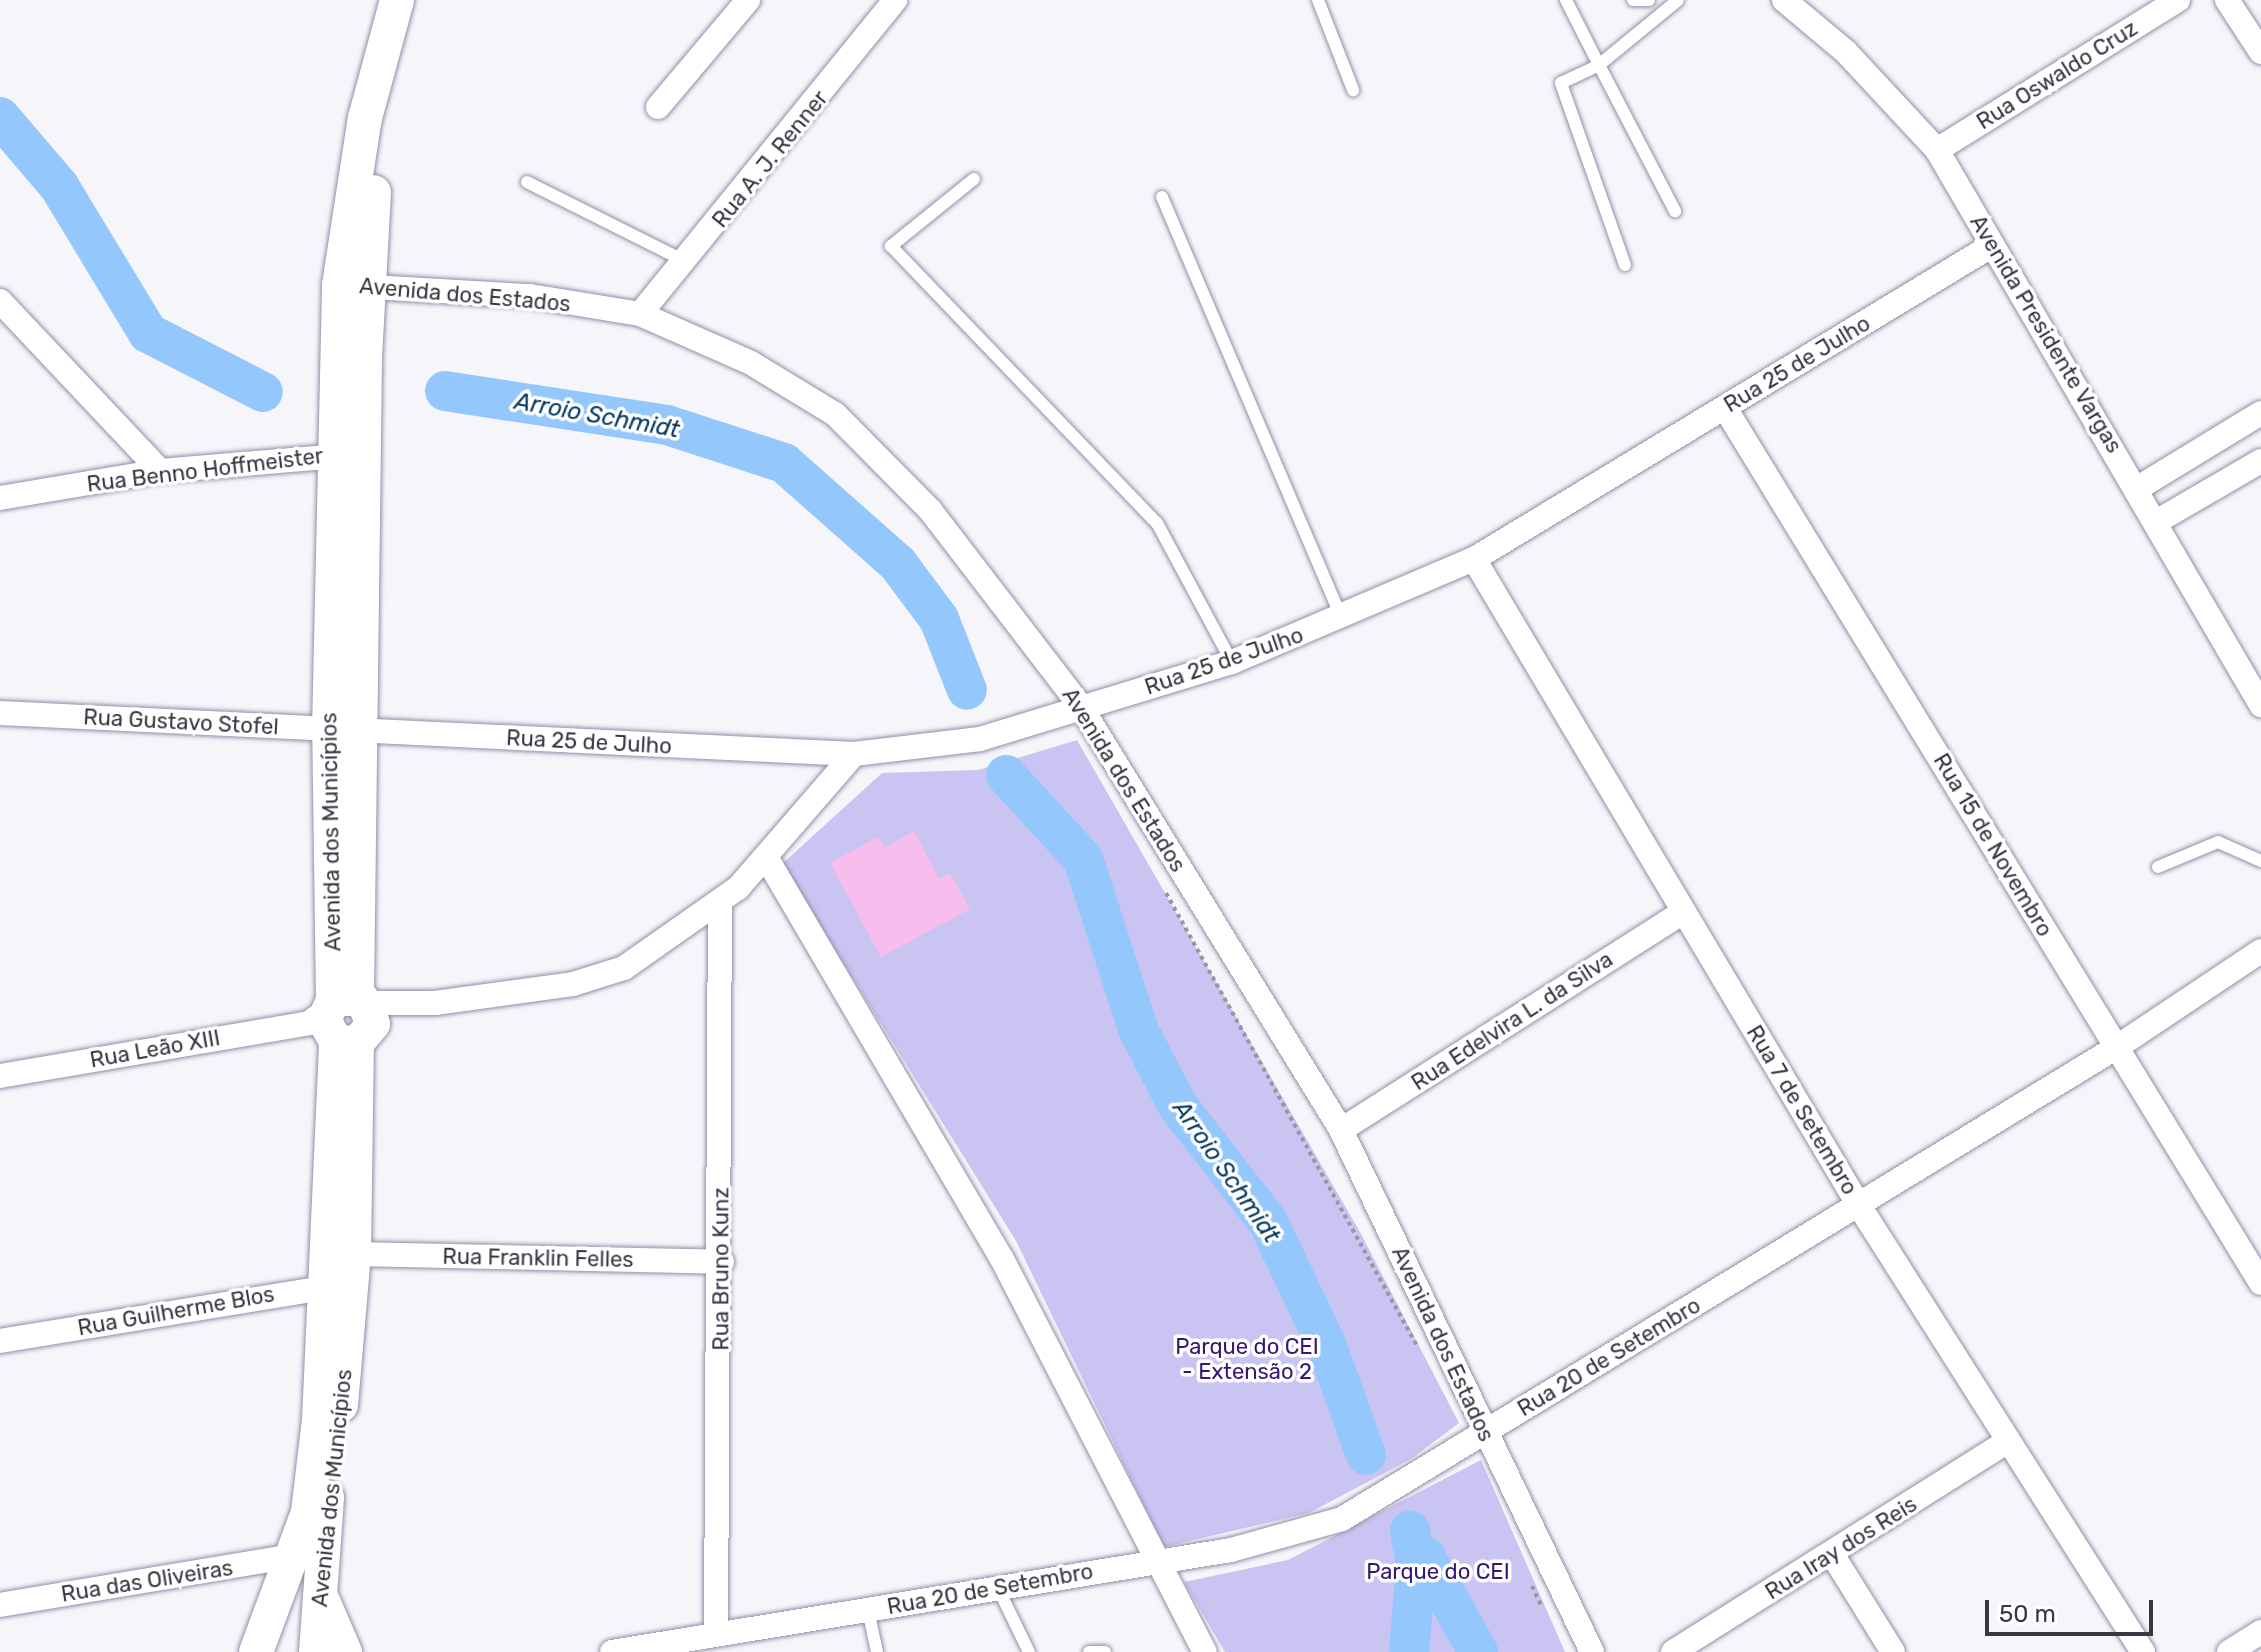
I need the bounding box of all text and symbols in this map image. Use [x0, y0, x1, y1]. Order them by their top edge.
street label: Rua Oswaldo Cruz [1972, 15, 2142, 135]
street label: Rua A. J. Renner [706, 85, 834, 233]
street label: Avenida Presidente Vargas [1964, 210, 2128, 458]
street label: Avenida dos Estados [358, 273, 572, 317]
street label: Rua 25 de Julho [1719, 310, 1875, 418]
water label: Arroio Schmidt [512, 387, 682, 445]
street label: Rua Benno Hoffmeister [85, 442, 325, 498]
street label: Rua 25 de Julho [1141, 622, 1307, 700]
street label: Avenida dos Estados [1057, 683, 1191, 877]
street label: Rua Gustavo Stofel [83, 704, 279, 740]
street label: Avenida dos Municípios [316, 712, 346, 952]
street label: Rua 25 de Julho [506, 724, 672, 760]
street label: Rua 15 de Novembro [1928, 749, 2058, 941]
street label: Rua Edelvira L. da Silva [1406, 946, 1618, 1096]
street label: Rua 7 de Setembro [1741, 1021, 1863, 1199]
street label: Rua Leão XIII [88, 1025, 222, 1073]
water label: Arroio Schmidt [1166, 1095, 1286, 1249]
street label: Rua Bruno Kunz [708, 1187, 734, 1351]
street label: Avenida dos Estados [1386, 1242, 1500, 1446]
street label: Rua Franklin Felles [442, 1243, 634, 1273]
street label: Rua Guilherme Blos [76, 1281, 276, 1341]
street label: Rua 20 de Setembro [1513, 1292, 1705, 1422]
park label: Parque do CEI - Extensão 2 [1175, 1333, 1319, 1384]
street label: Avenida dos Municípios [306, 1368, 358, 1608]
street label: Rua Iray dos Reis [1760, 1491, 1922, 1605]
street label: Rua das Oliveiras [59, 1554, 235, 1608]
street label: Rua 20 de Setembro [885, 1558, 1095, 1620]
park label: Parque do CEI [1366, 1559, 1510, 1585]
scale bar [1989, 1584, 2157, 1634]
text: 50 m [1999, 1600, 2056, 1628]

